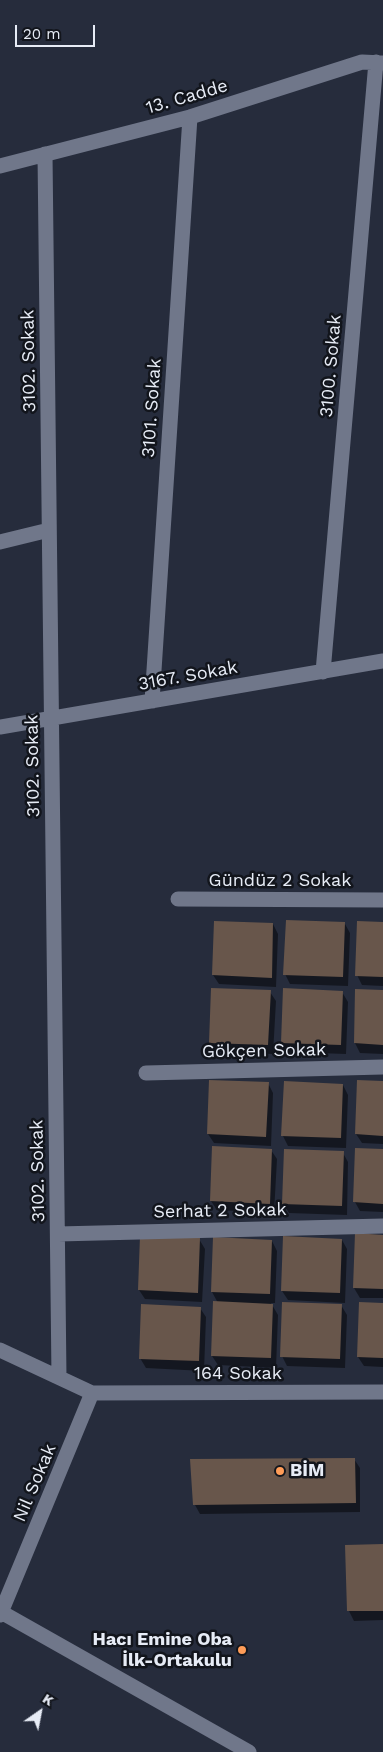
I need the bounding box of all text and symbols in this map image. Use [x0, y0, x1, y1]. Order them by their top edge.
scale bar [18, 15, 98, 47]
text: 20 m [23, 25, 61, 43]
street label: 13. Cadde [144, 75, 230, 119]
street label: 3102. Sokak [17, 309, 41, 413]
street label: 3100. Sokak [316, 314, 346, 418]
street label: 3101. Sokak [138, 358, 166, 458]
street label: 3167. Sokak [137, 657, 239, 695]
street label: 3102. Sokak [21, 714, 45, 818]
street label: Gündüz 2 Sokak [209, 870, 351, 892]
street label: Gökçen Sokak [202, 1039, 326, 1063]
street label: 3102. Sokak [26, 1119, 50, 1223]
street label: Serhat 2 Sokak [153, 1199, 287, 1223]
street label: 164 Sokak [194, 1363, 282, 1385]
street label: Nil Sokak [9, 1441, 61, 1525]
place label: BİM [290, 1460, 324, 1482]
marker: BİM [274, 1465, 286, 1477]
place label: Hacı Emine Oba İlk-Ortakulu [93, 1629, 232, 1672]
marker: Hacı Emine Oba İlk-Ortakulu [236, 1644, 248, 1656]
north arrow [15, 1687, 65, 1737]
text: K [40, 1690, 57, 1709]

